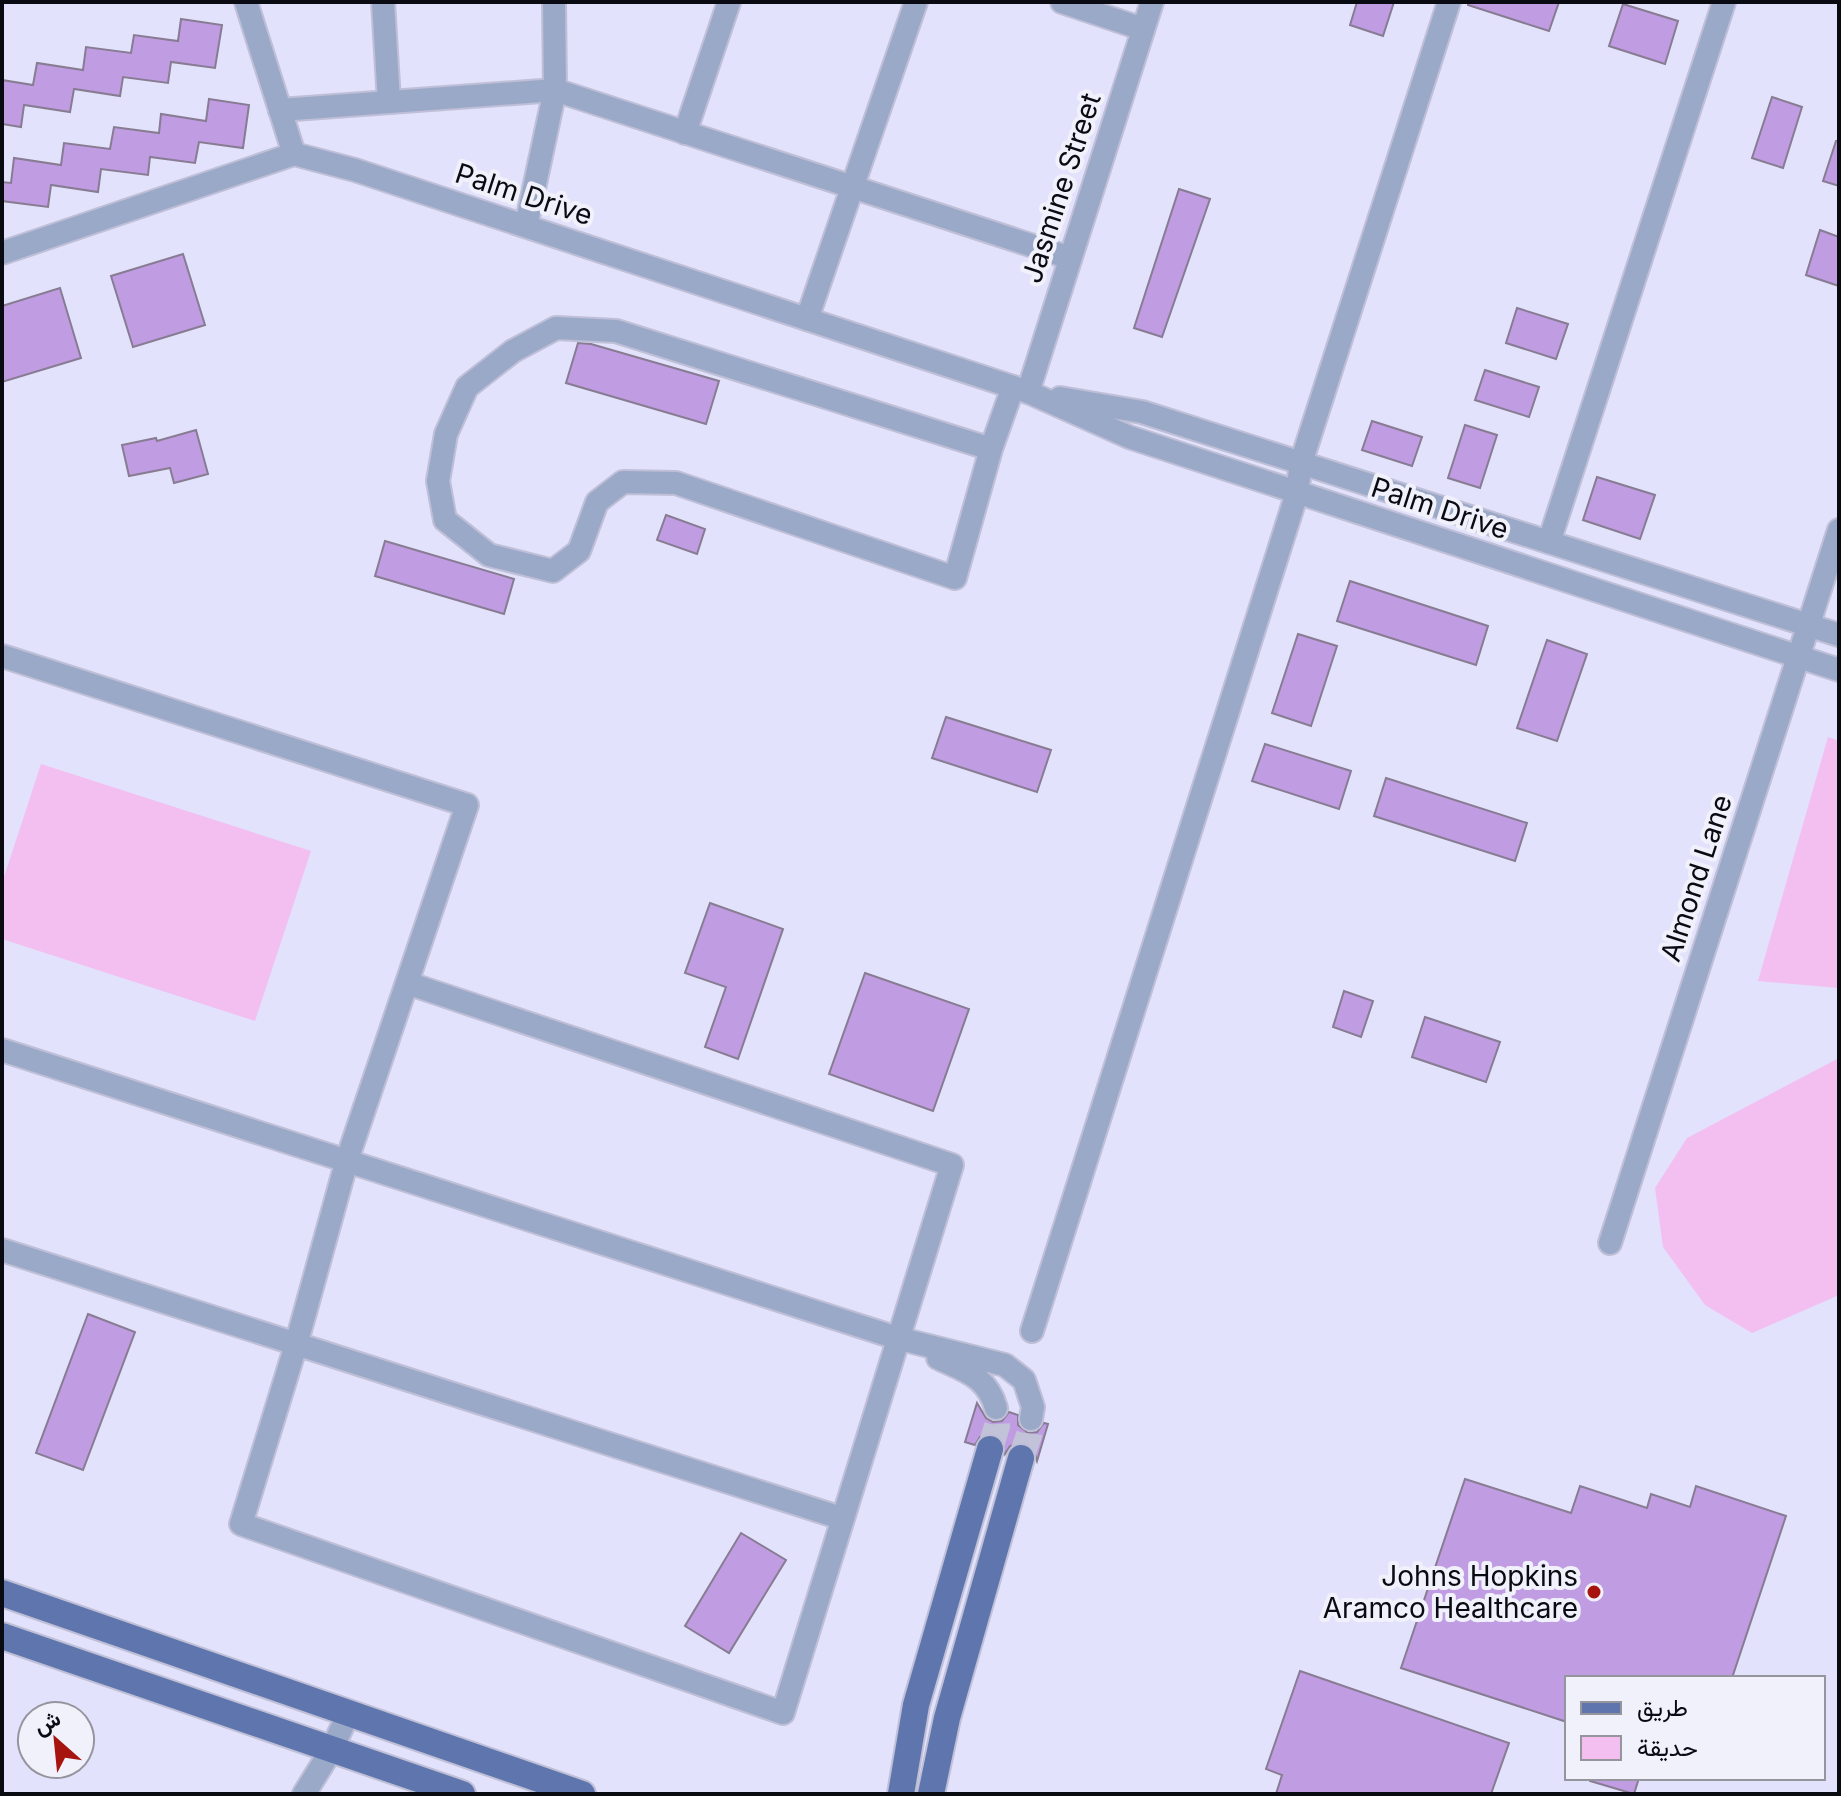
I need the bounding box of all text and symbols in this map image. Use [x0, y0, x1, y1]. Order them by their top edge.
street label: Jasmine Street [1014, 89, 1108, 287]
street label: Palm Drive [451, 156, 597, 232]
street label: Palm Drive [1367, 470, 1513, 546]
street label: Almond Lane [1653, 790, 1739, 966]
place label: Johns Hopkins Aramco Healthcare [1323, 1559, 1578, 1625]
marker: Johns Hopkins Aramco Healthcare [1585, 1583, 1603, 1601]
legend [1565, 1676, 1825, 1780]
text: طريق [1637, 1693, 1688, 1723]
north arrow [16, 1700, 96, 1780]
text: ش [29, 1705, 65, 1741]
text: حديقة [1637, 1733, 1698, 1762]

